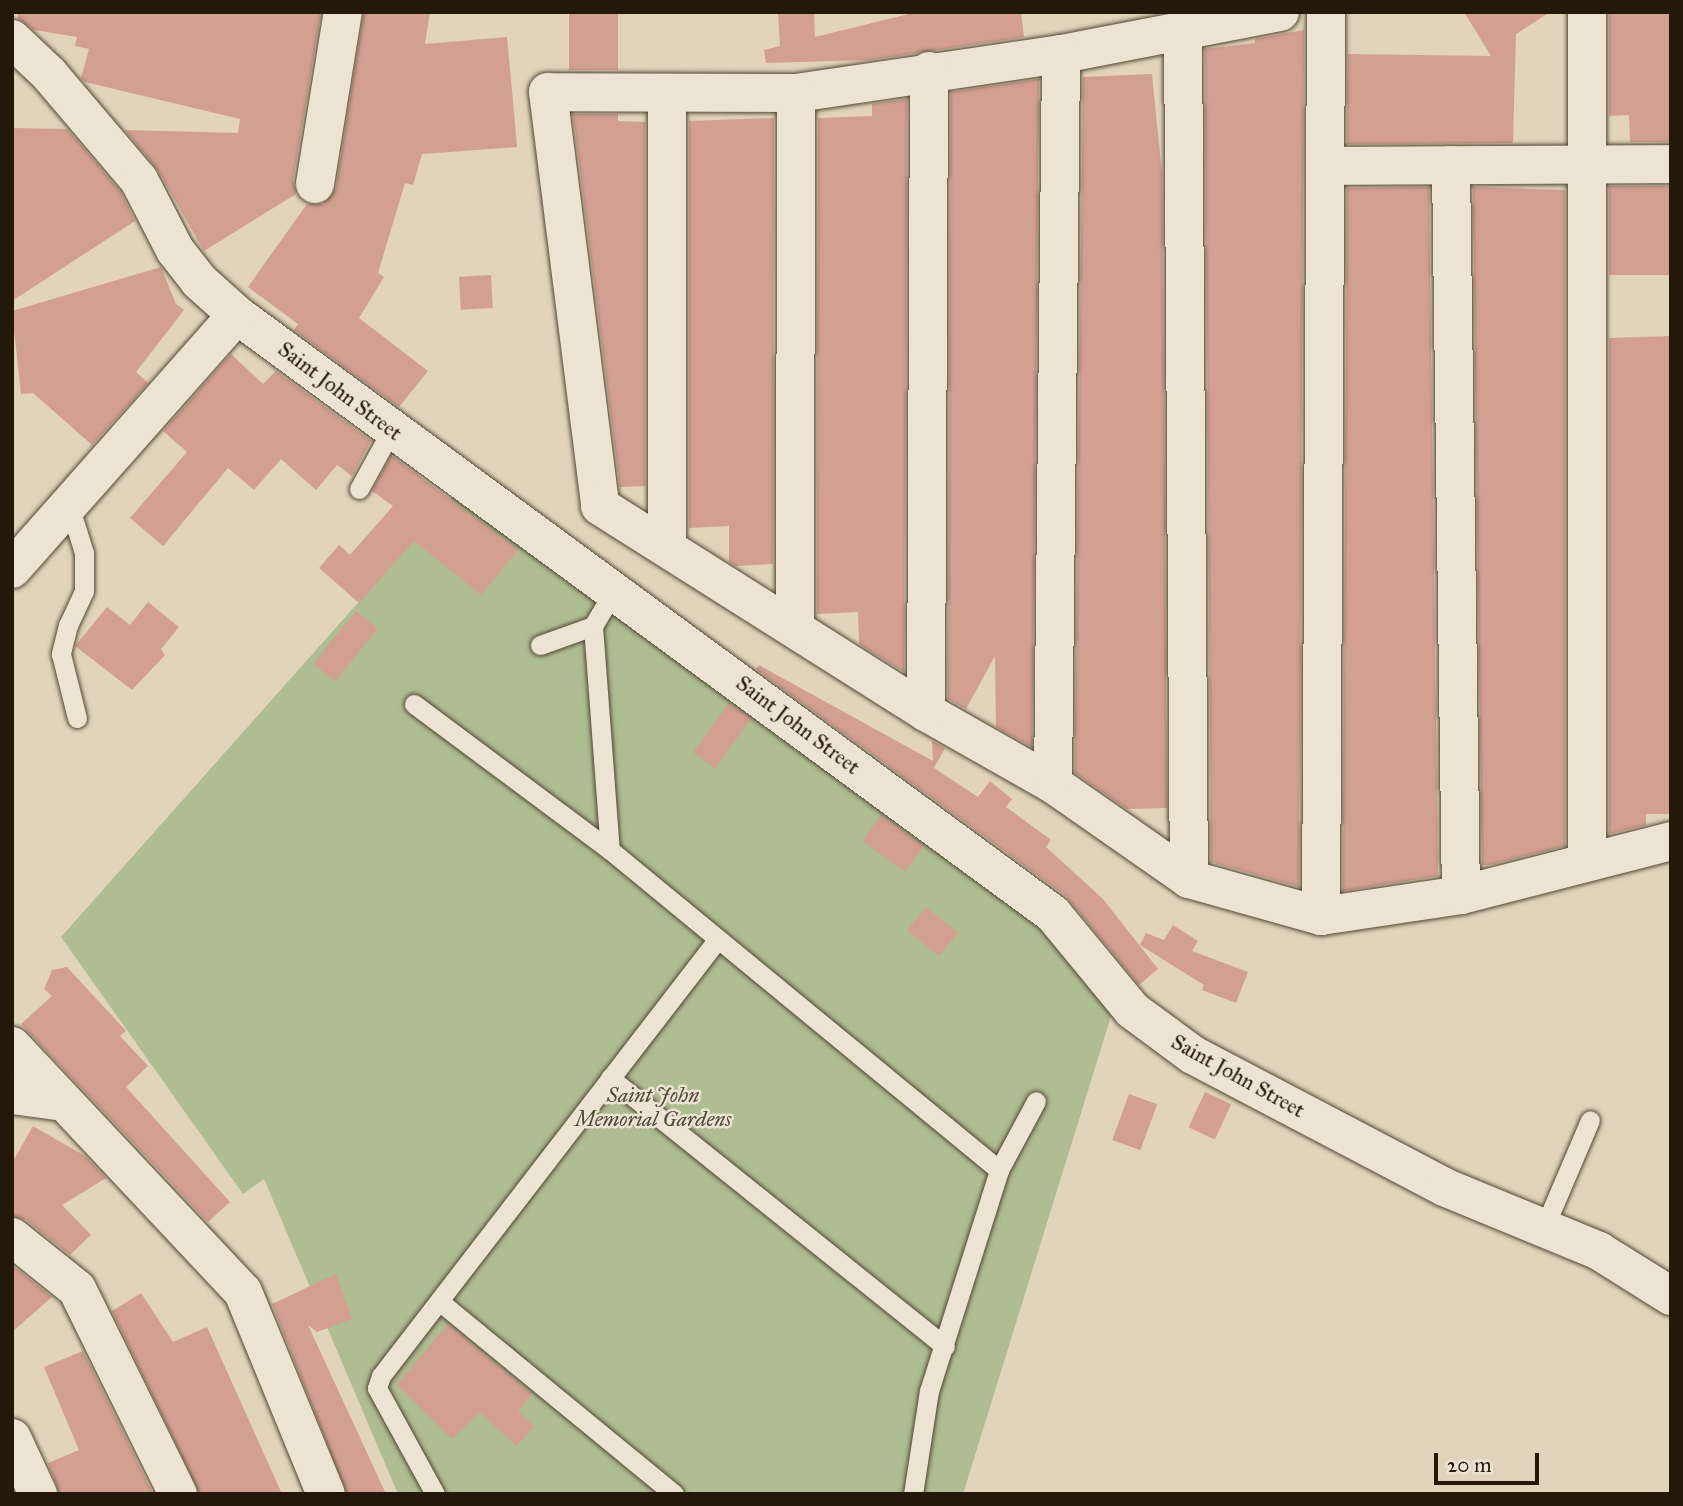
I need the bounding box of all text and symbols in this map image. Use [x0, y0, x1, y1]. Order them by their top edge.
street label: Saint John Street [273, 336, 407, 446]
street label: Saint John Street [731, 670, 865, 780]
street label: Saint John Street [1167, 1029, 1309, 1123]
park label: Saint John Memorial Gardens [575, 1082, 731, 1132]
scale bar [1438, 1440, 1543, 1484]
text: 20 m [1447, 1452, 1492, 1478]

